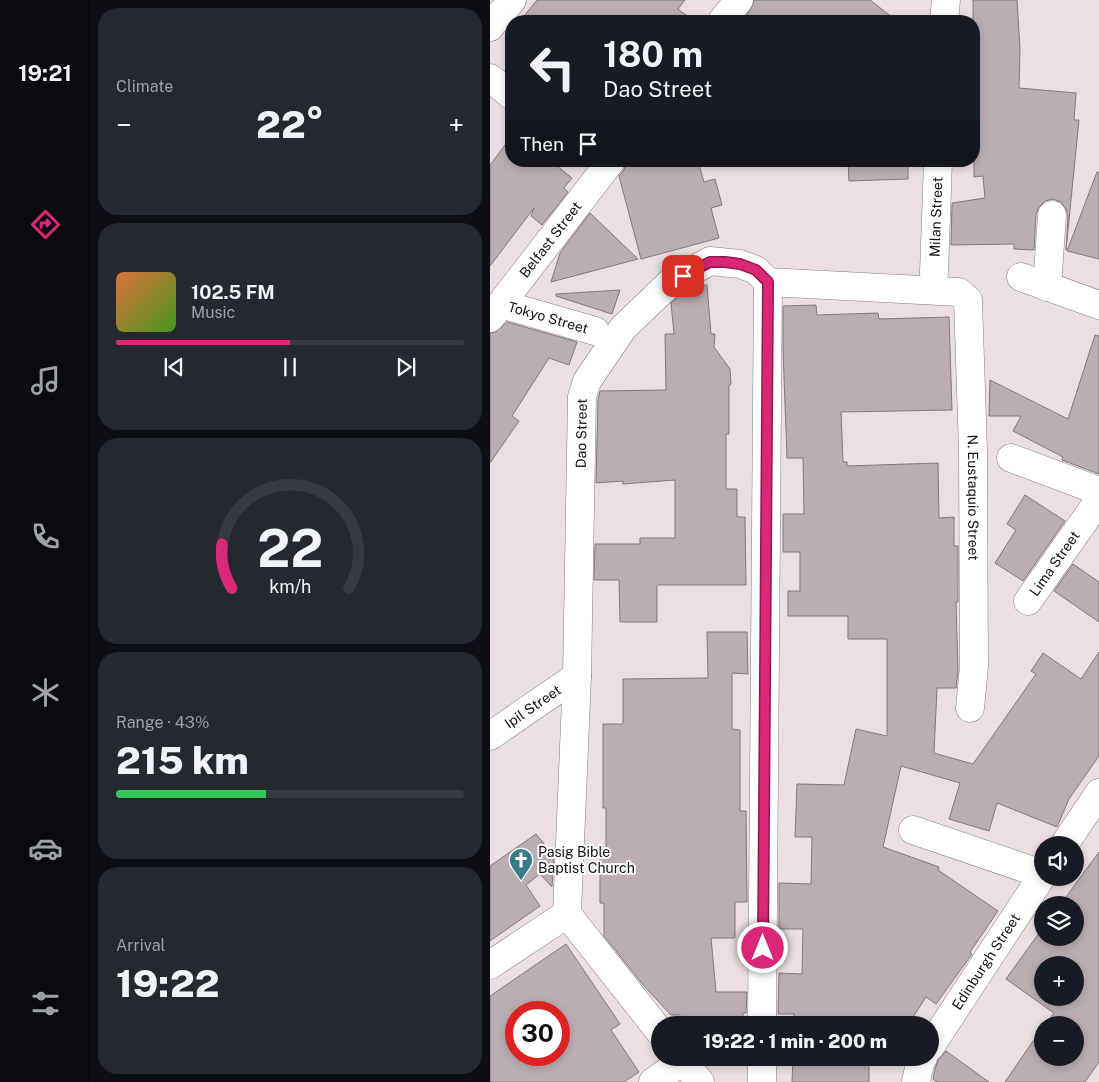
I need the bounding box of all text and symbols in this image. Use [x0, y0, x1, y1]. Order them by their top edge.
text: 180 m [603, 34, 703, 75]
icon: left [520, 35, 585, 100]
text: 19:21 [18, 60, 72, 86]
text: Dao Street [603, 76, 712, 102]
text: Climate [116, 77, 173, 96]
text: 22° [256, 102, 324, 147]
text: − [116, 108, 132, 141]
text: + [448, 108, 464, 141]
icon: arrive [574, 130, 602, 158]
text: Then [520, 133, 564, 155]
street label: Milan Street [927, 177, 945, 257]
street label: Belfast Street [516, 199, 585, 281]
icon: directions [28, 207, 63, 242]
pin [662, 255, 704, 297]
icon: arrive [669, 262, 697, 290]
text: 102.5 FM [191, 281, 275, 303]
street label: Tokyo Street [506, 298, 590, 337]
text: Music [191, 303, 235, 322]
icon: previous [160, 353, 188, 381]
icon: pause [276, 353, 304, 381]
icon: next [392, 353, 420, 381]
icon: music [28, 363, 63, 398]
street label: Dao Street [573, 398, 590, 468]
street label: N. Eustaquio Street [964, 434, 982, 561]
text: 22 [257, 518, 323, 579]
icon: phone [28, 519, 63, 554]
street label: Lima Street [1026, 528, 1083, 599]
text: km/h [269, 576, 311, 597]
icon: climate [28, 675, 63, 710]
street label: Ipil Street [502, 682, 564, 731]
text: Range · 43% [116, 713, 209, 732]
text: 215 km [116, 738, 249, 783]
icon: car [28, 831, 63, 866]
map controls [1034, 836, 1084, 1066]
button: sound [1034, 836, 1084, 886]
place label: Pasig Bible Baptist Church [538, 844, 635, 876]
church icon: Pasig Bible Baptist Church [508, 847, 534, 881]
button: layers [1034, 896, 1084, 946]
street label: Edinburgh Street [949, 911, 1023, 1013]
position arrow [736, 921, 788, 973]
text: Arrival [116, 936, 165, 955]
button: + [1034, 956, 1084, 1006]
text: 19:22 [116, 961, 220, 1006]
icon: filters [28, 986, 63, 1021]
speed limit sign: 30 [505, 1001, 570, 1066]
button: − [1034, 1016, 1084, 1066]
text: 19:22 · 1 min · 200 m [703, 1030, 887, 1052]

